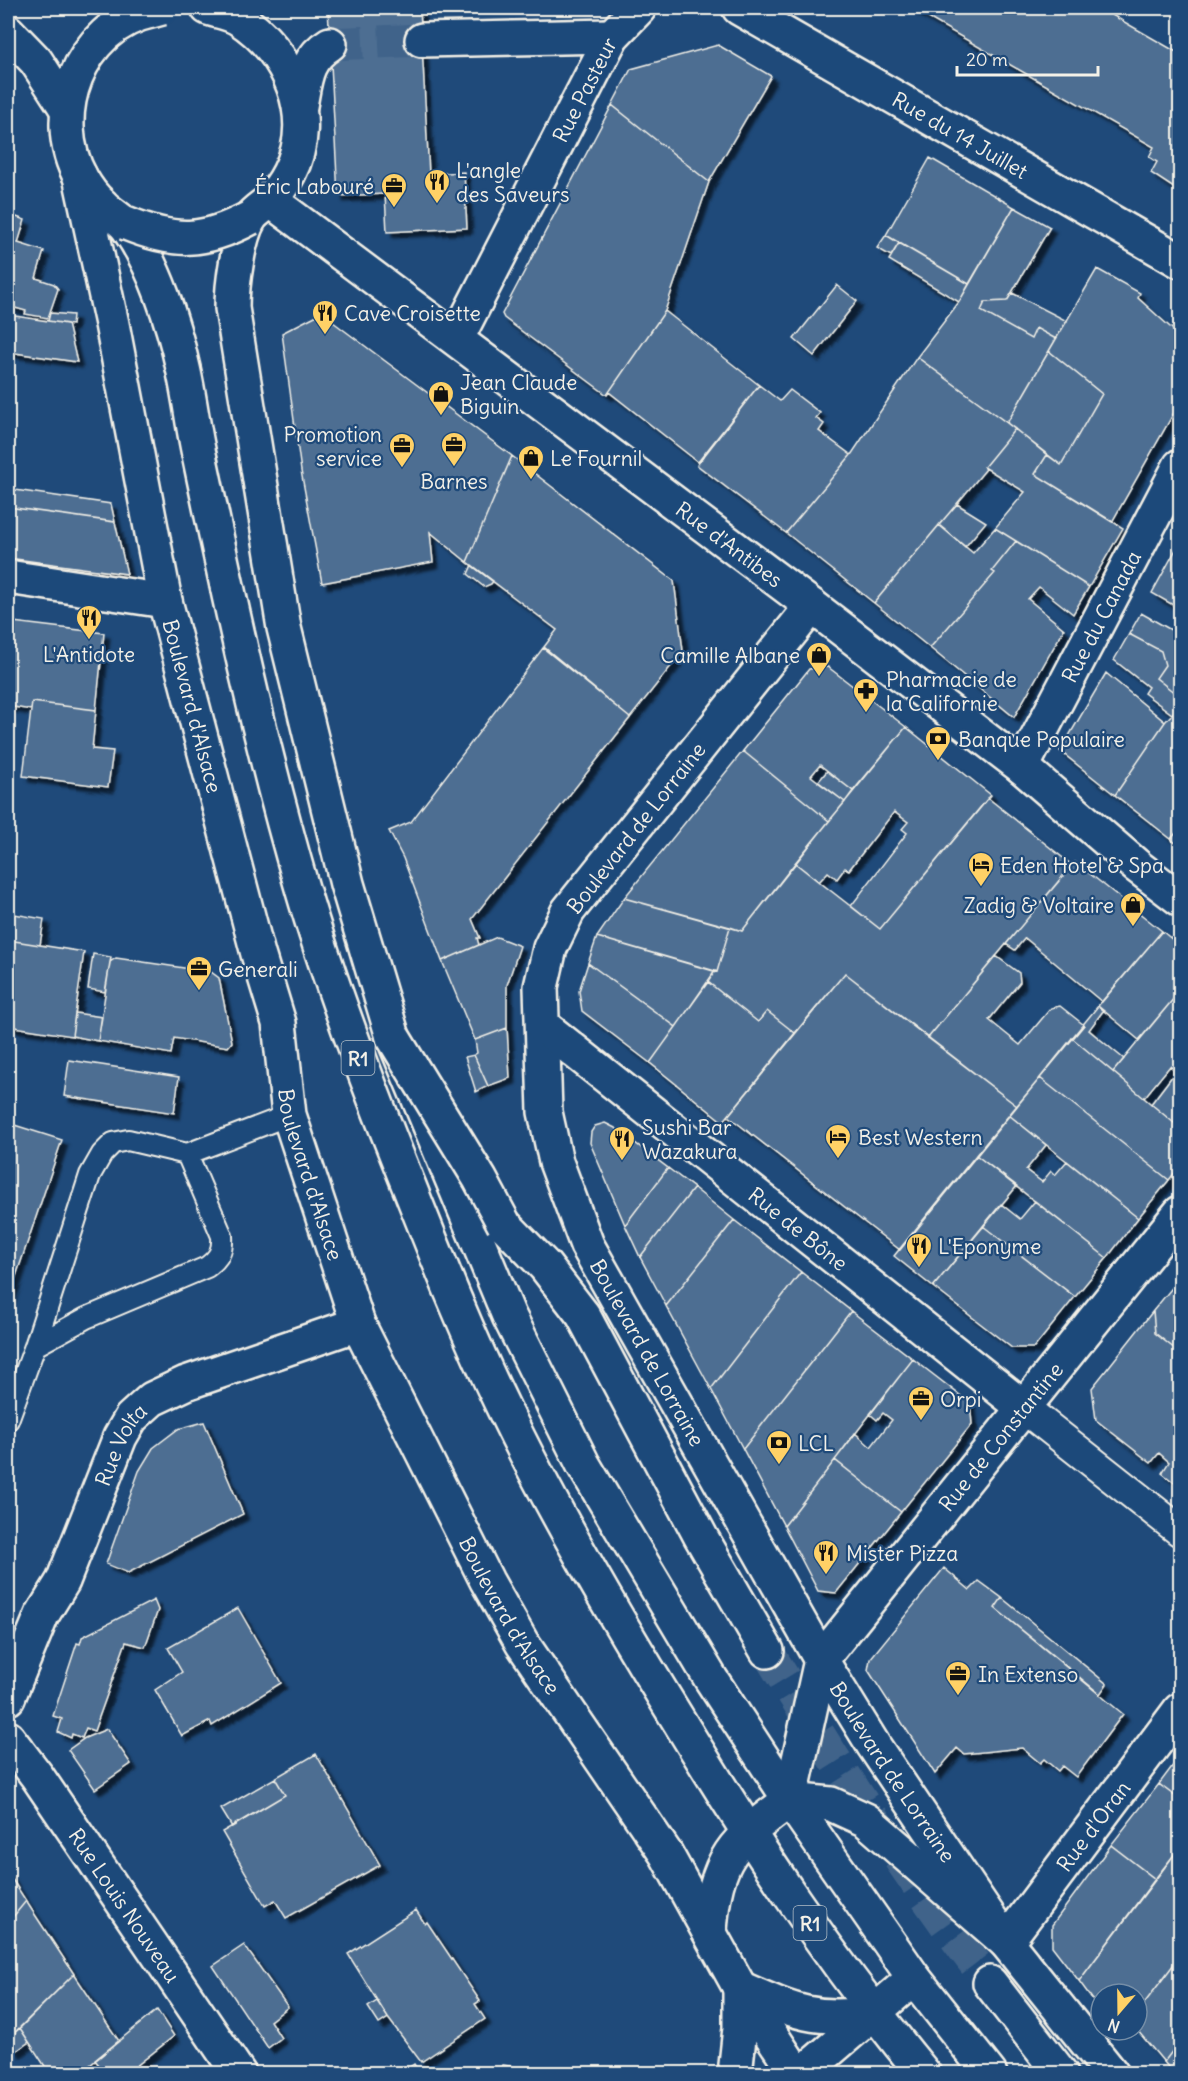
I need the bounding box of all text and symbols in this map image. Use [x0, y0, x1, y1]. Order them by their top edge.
street label: Rue Pasteur [546, 32, 623, 147]
scale bar [957, 39, 1098, 77]
text: 20 m [966, 48, 1008, 71]
street label: Rue du 14 Juillet [887, 85, 1033, 185]
place label: L'angle des Saveurs [456, 157, 570, 208]
restaurant icon: L'angle des Saveurs [422, 167, 452, 205]
office icon: Éric Labouré [379, 171, 409, 209]
place label: Éric Labouré [255, 173, 374, 200]
restaurant icon: Cave Croisette [310, 298, 340, 336]
place label: Cave Croisette [344, 300, 481, 327]
place label: Jean Claude Biguin [460, 369, 577, 420]
shop icon: Jean Claude Biguin [426, 379, 456, 417]
place label: Promotion service [283, 421, 382, 472]
office icon: Barnes [439, 430, 469, 468]
office icon: Promotion service [387, 431, 417, 469]
shop icon: Le Fournil [516, 443, 546, 481]
place label: Le Fournil [550, 445, 642, 472]
place label: Barnes [420, 468, 488, 495]
street label: Rue d'Antibes [670, 495, 788, 593]
street label: Rue du Canada [1055, 546, 1147, 687]
restaurant icon: L'Antidote [74, 603, 104, 641]
street label: Boulevard d'Alsace [157, 616, 228, 796]
shop icon: Camille Albane [804, 640, 834, 678]
place label: L'Antidote [43, 641, 135, 668]
place label: Camille Albane [660, 642, 800, 669]
place label: Pharmacie de la Californie [886, 666, 1017, 717]
pharmacy icon: Pharmacie de la Californie [851, 676, 881, 714]
bank icon: Banque Populaire [923, 724, 953, 762]
place label: Banque Populaire [958, 726, 1125, 753]
street label: Boulevard de Lorraine [561, 737, 711, 919]
hotel icon: Eden Hotel & Spa [966, 850, 996, 888]
place label: Eden Hotel & Spa [1000, 852, 1164, 879]
shop icon: Zadig & Voltaire [1118, 890, 1148, 928]
place label: Zadig & Voltaire [964, 892, 1114, 919]
office icon: Generali [184, 954, 214, 992]
place label: Generali [218, 956, 298, 983]
road number: R1 [342, 1041, 374, 1075]
street label: Boulevard d'Alsace [273, 1087, 350, 1264]
place label: Sushi Bar Wazakura [642, 1114, 738, 1165]
hotel icon: Best Western [823, 1122, 853, 1160]
restaurant icon: Sushi Bar Wazakura [607, 1124, 637, 1162]
place label: Best Western [858, 1124, 983, 1151]
street label: Rue de Bône [743, 1181, 853, 1276]
restaurant icon: L'Eponyme [904, 1231, 934, 1269]
place label: L'Eponyme [938, 1233, 1041, 1260]
street label: Boulevard de Lorraine [584, 1254, 711, 1451]
street label: Rue de Constantine [932, 1356, 1069, 1517]
office icon: Orpi [906, 1384, 936, 1422]
place label: Orpi [940, 1386, 982, 1413]
street label: Rue Volta [89, 1397, 152, 1490]
bank icon: LCL [764, 1428, 794, 1466]
place label: LCL [798, 1430, 834, 1457]
street label: Boulevard d'Alsace [453, 1532, 567, 1700]
restaurant icon: Mister Pizza [811, 1538, 841, 1576]
place label: Mister Pizza [846, 1540, 958, 1567]
office icon: In Extenso [943, 1659, 973, 1697]
place label: In Extenso [978, 1661, 1078, 1688]
street label: Boulevard de Lorraine [824, 1677, 962, 1867]
street label: Rue d'Oran [1050, 1775, 1136, 1877]
street label: Rue Louis Nouveau [63, 1823, 186, 1988]
road number: R1 [794, 1906, 826, 1940]
north arrow [1089, 1982, 1149, 2042]
text: N [1105, 2015, 1122, 2037]

